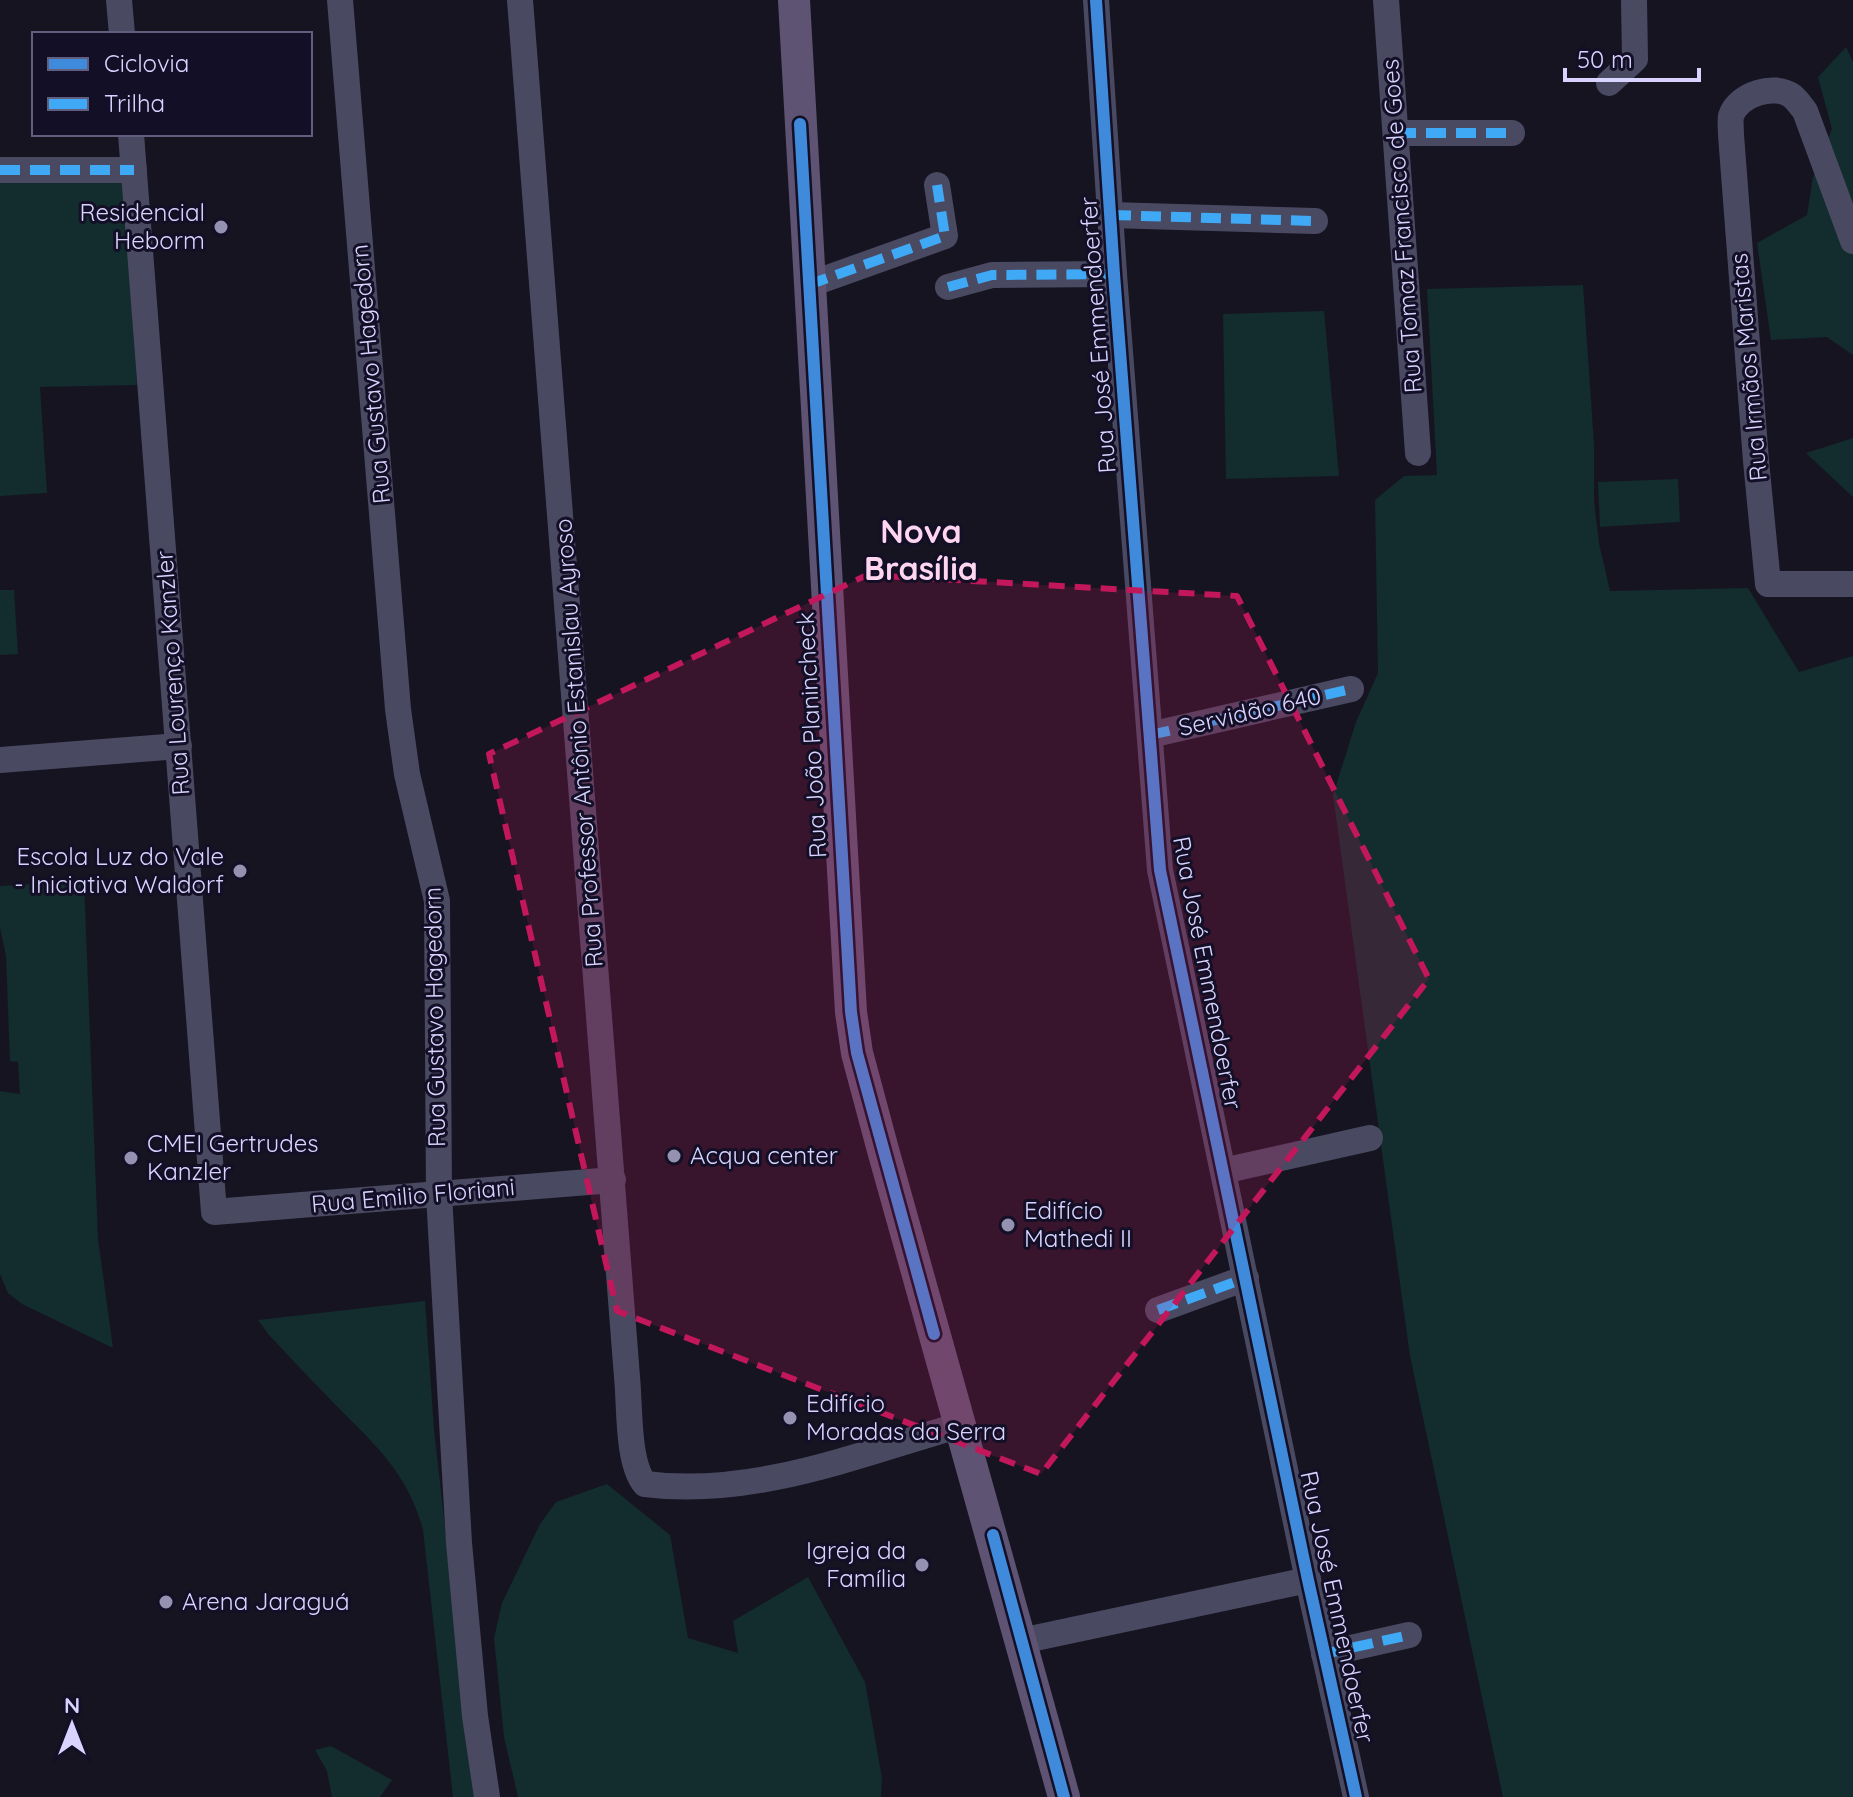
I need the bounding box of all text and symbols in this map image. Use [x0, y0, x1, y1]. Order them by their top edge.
legend [32, 32, 312, 136]
scale bar [1565, 32, 1699, 82]
text: 50 m [1577, 44, 1633, 74]
text: Ciclovia [104, 48, 189, 78]
street label: Rua Tomaz Francisco de Goes [1374, 58, 1428, 394]
text: Trilha [104, 88, 165, 118]
street label: Rua José Emmendoerfer [1072, 196, 1122, 474]
place label: Residencial Heborm [79, 197, 205, 255]
marker: Residencial Heborm [212, 218, 230, 236]
street label: Rua Gustavo Hagedorn [344, 243, 396, 505]
street label: Rua Irmãos Maristas [1723, 252, 1773, 482]
district label: Nova Brasília [864, 511, 978, 588]
street label: Rua Professor Antônio Estanislau Ayroso [547, 518, 609, 968]
street label: Rua Lourenço Kanzler [148, 550, 196, 796]
street label: Rua João Planincheck [790, 611, 832, 859]
street label: Servidão 640 [1175, 680, 1324, 742]
street label: Rua José Emmendoerfer [1167, 834, 1249, 1112]
place label: Escola Luz do Vale - Iniciativa Waldorf [14, 841, 224, 899]
marker: Escola Luz do Vale - Iniciativa Waldorf [231, 862, 249, 880]
street label: Rua Gustavo Hagedorn [417, 887, 451, 1147]
place label: CMEI Gertrudes Kanzler [147, 1128, 319, 1186]
place label: Acqua center [690, 1140, 838, 1170]
marker: Acqua center [665, 1147, 683, 1165]
marker: CMEI Gertrudes Kanzler [122, 1149, 140, 1167]
street label: Rua Emilio Floriani [310, 1171, 516, 1219]
place label: Edifício Mathedi II [1024, 1195, 1132, 1253]
marker: Edifício Mathedi II [999, 1216, 1017, 1234]
place label: Edifício Moradas da Serra [806, 1388, 1006, 1446]
marker: Edifício Moradas da Serra [781, 1409, 799, 1427]
street label: Rua José Emmendoerfer [1294, 1468, 1381, 1746]
place label: Igreja da Família [806, 1535, 906, 1593]
marker: Igreja da Família [913, 1556, 931, 1574]
place label: Arena Jaraguá [182, 1586, 350, 1616]
marker: Arena Jaraguá [157, 1593, 175, 1611]
north arrow [32, 1685, 112, 1765]
text: N [64, 1691, 80, 1719]

